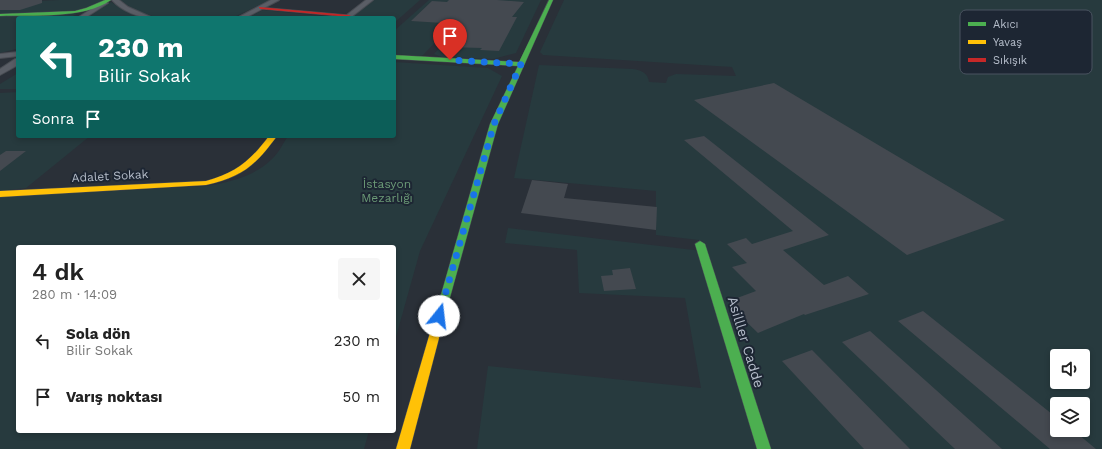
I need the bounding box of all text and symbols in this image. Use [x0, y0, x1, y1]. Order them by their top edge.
legend [960, 10, 1092, 74]
text: Akıcı [993, 18, 1019, 31]
pin [433, 19, 467, 60]
icon: arrive [439, 25, 461, 47]
text: 230 m [98, 31, 184, 64]
icon: left [32, 32, 84, 84]
text: Yavaş [993, 36, 1022, 49]
text: Sıkışık [993, 54, 1027, 67]
text: Bilir Sokak [98, 65, 191, 86]
icon: arrive [82, 108, 104, 130]
text: Sonra [32, 110, 74, 128]
street label: Adalet Sokak [71, 167, 149, 185]
park label: İstasyon Mezarlığı [361, 177, 413, 205]
text: 4 dk [32, 258, 84, 286]
button: close [338, 258, 380, 300]
text: 280 m · 14:09 [32, 287, 117, 302]
street label: Asilller Cadde [725, 294, 767, 390]
position arrow [418, 295, 460, 337]
text: Sola dön [66, 325, 130, 343]
icon: left [32, 330, 54, 352]
text: 230 m [334, 332, 380, 350]
text: Bilir Sokak [66, 343, 133, 358]
map controls [1050, 349, 1090, 437]
button: sound [1050, 349, 1090, 389]
icon: arrive [32, 386, 54, 408]
text: Varış noktası [66, 388, 163, 406]
text: 50 m [343, 388, 380, 406]
button: layers [1050, 397, 1090, 437]

